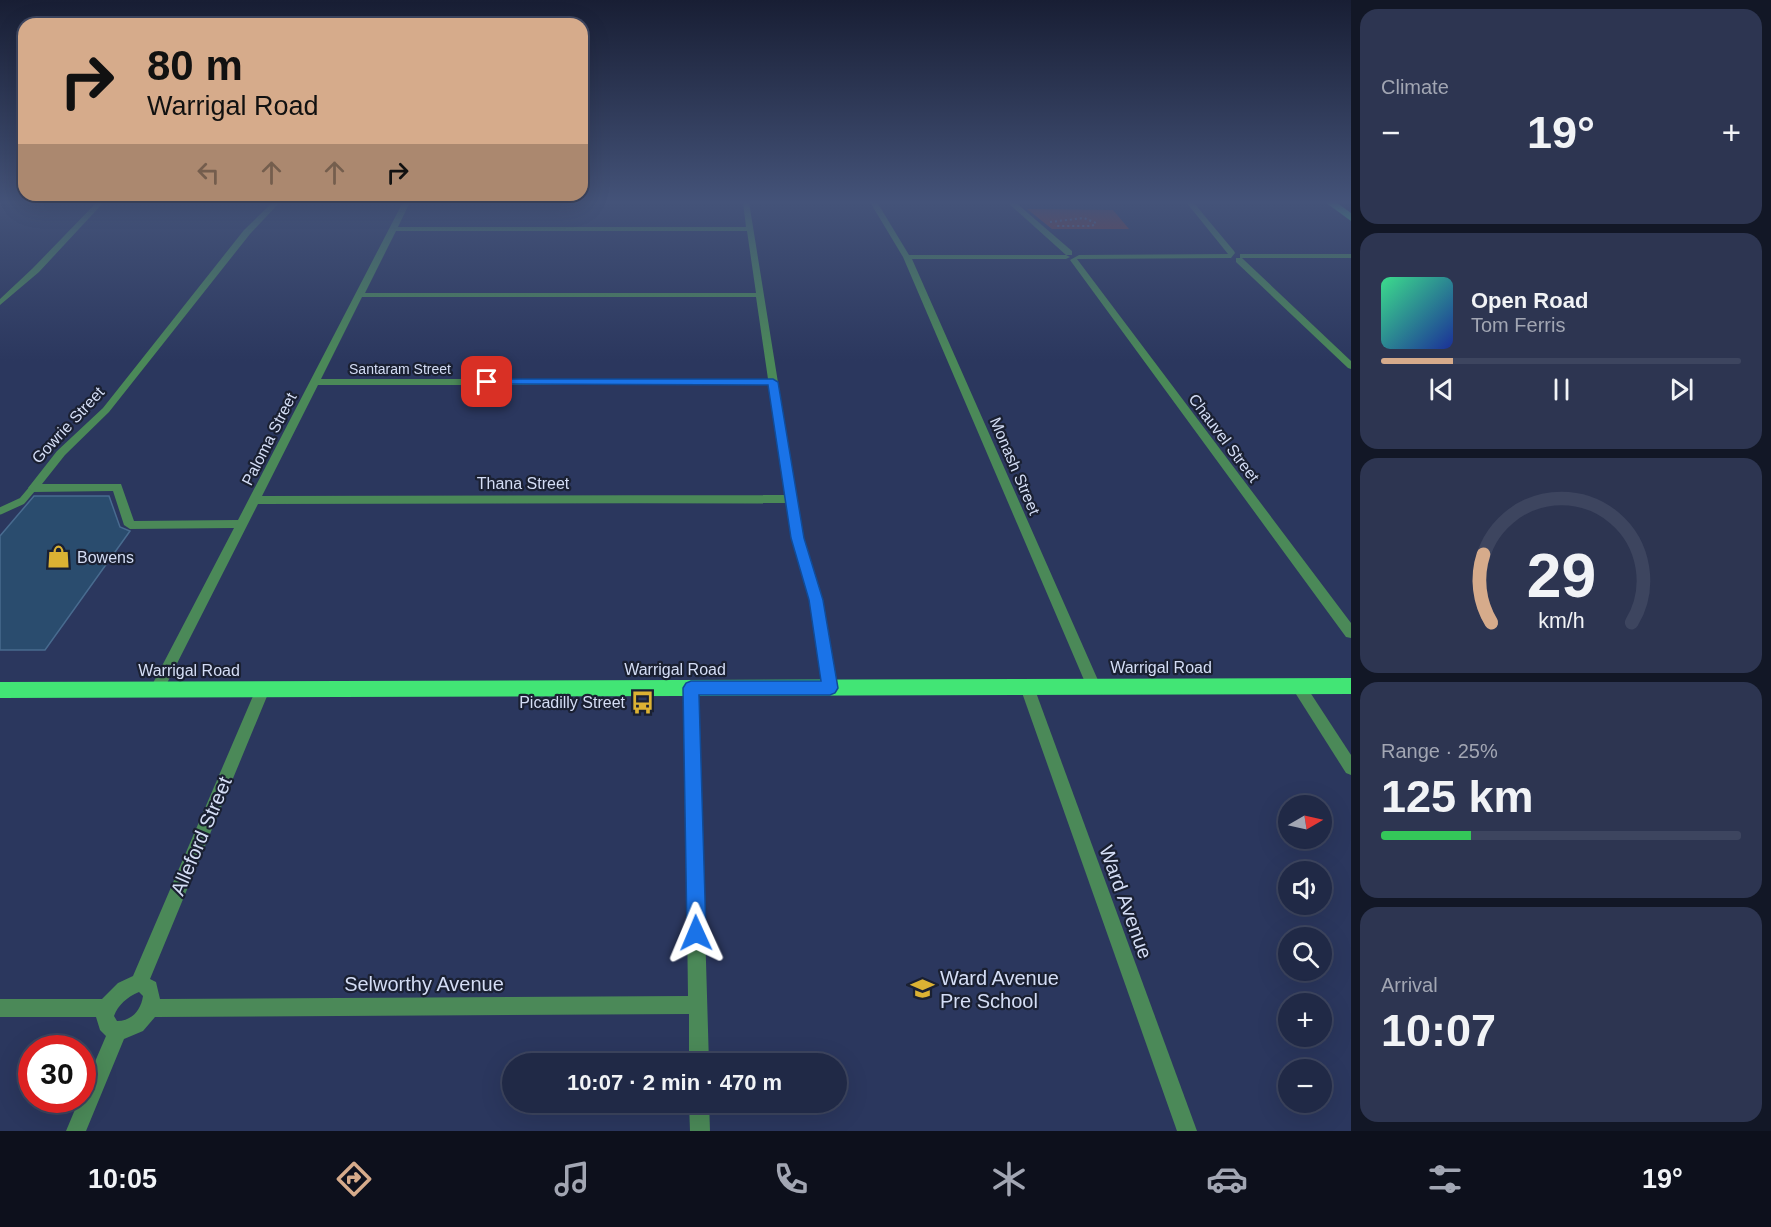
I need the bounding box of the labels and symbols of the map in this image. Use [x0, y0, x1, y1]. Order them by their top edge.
pin [461, 356, 512, 407]
street label: Santaram Street [349, 361, 451, 377]
street label: Gowrie Street [28, 383, 108, 467]
street label: Paloma Street [238, 389, 300, 488]
street label: Chauvel Street [1185, 391, 1263, 486]
street label: Monash Street [987, 415, 1043, 518]
street label: Thana Street [477, 475, 570, 492]
shop icon: Bowens [46, 544, 72, 570]
place label: Bowens [77, 549, 134, 566]
street label: Warrigal Road [1110, 659, 1212, 676]
street label: Warrigal Road [624, 661, 726, 678]
street label: Warrigal Road [138, 662, 240, 679]
bus stop icon: Picadilly Street [630, 689, 656, 715]
place label: Picadilly Street [519, 694, 626, 711]
street label: Alleford Street [166, 773, 236, 899]
north arrow [1278, 795, 1332, 849]
street label: Ward Avenue [1095, 842, 1157, 962]
position arrow [664, 901, 728, 965]
place label: Ward Avenue Pre School [940, 967, 1059, 1012]
street label: Selworthy Avenue [344, 973, 504, 995]
school or university icon: Ward Avenue Pre School [909, 976, 935, 1002]
speed limit sign: 30 [18, 1035, 96, 1113]

